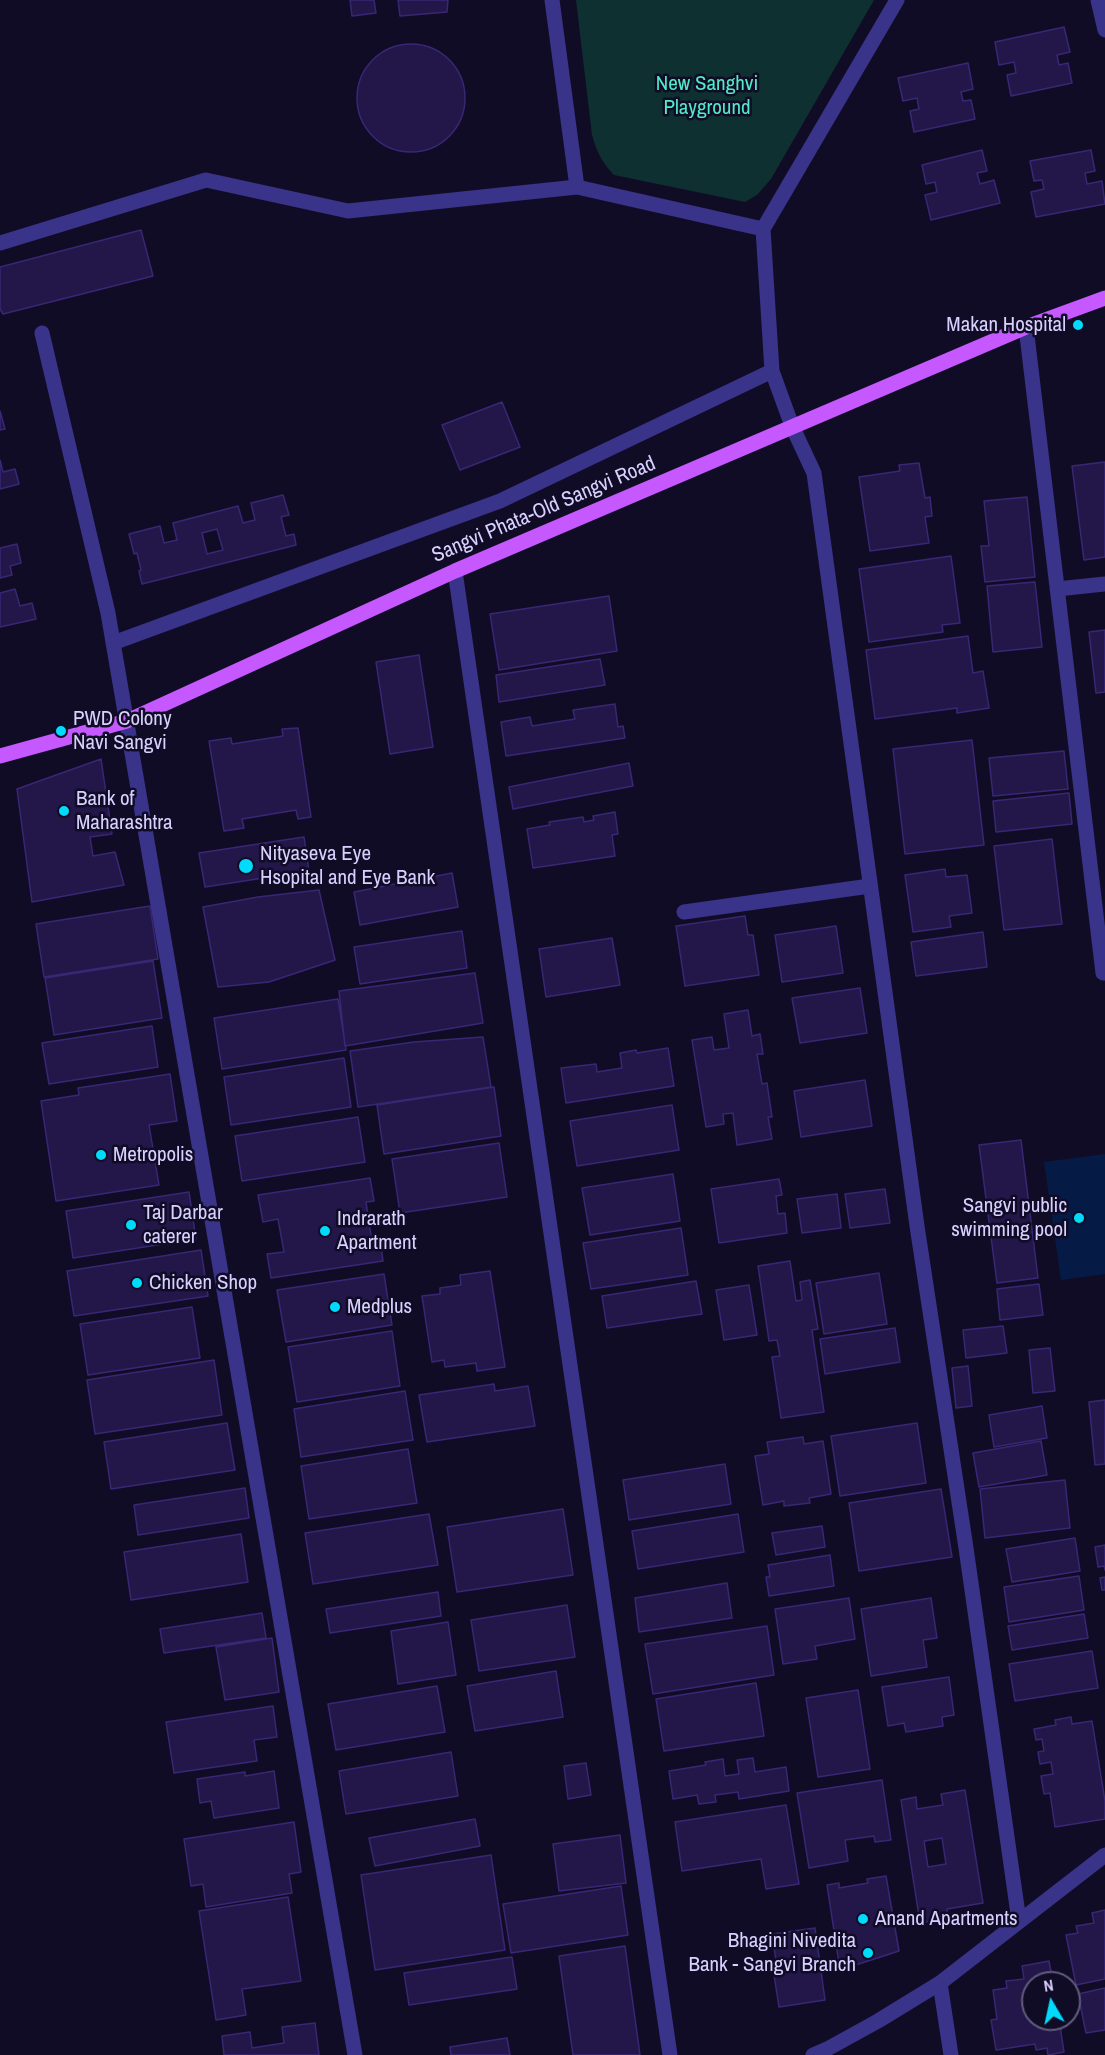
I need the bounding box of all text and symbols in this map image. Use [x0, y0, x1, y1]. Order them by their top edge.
park label: New Sanghvi Playground [656, 71, 758, 121]
place label: Makan Hospital [946, 312, 1066, 338]
marker: Makan Hospital [1071, 318, 1085, 332]
street label: Sangvi Phata-Old Sangvi Road [428, 451, 660, 569]
place label: PWD Colony Navi Sangvi [73, 706, 172, 756]
marker: PWD Colony Navi Sangvi [54, 724, 68, 738]
place label: Bank of Maharashtra [76, 786, 173, 836]
marker: Bank of Maharashtra [57, 804, 71, 818]
place label: Nityaseva Eye Hsopital and Eye Bank [260, 841, 435, 891]
marker: Nityaseva Eye Hsopital and Eye Bank [237, 857, 255, 875]
place label: Metropolis [113, 1142, 193, 1168]
marker: Metropolis [94, 1148, 108, 1162]
place label: Sangvi public swimming pool [951, 1193, 1067, 1243]
place label: Taj Darbar caterer [143, 1200, 223, 1250]
place label: Indrarath Apartment [337, 1206, 416, 1256]
marker: Sangvi public swimming pool [1072, 1211, 1086, 1225]
marker: Taj Darbar caterer [124, 1218, 138, 1232]
marker: Indrarath Apartment [318, 1224, 332, 1238]
place label: Chicken Shop [149, 1270, 257, 1296]
marker: Chicken Shop [130, 1276, 144, 1290]
place label: Medplus [347, 1294, 412, 1320]
marker: Medplus [328, 1300, 342, 1314]
place label: Anand Apartments [875, 1906, 1018, 1932]
marker: Anand Apartments [856, 1912, 870, 1926]
place label: Bhagini Nivedita Bank - Sangvi Branch [688, 1928, 856, 1978]
marker: Bhagini Nivedita Bank - Sangvi Branch [861, 1946, 875, 1960]
north arrow [1021, 1971, 1081, 2031]
text: N [1042, 1974, 1055, 1997]

